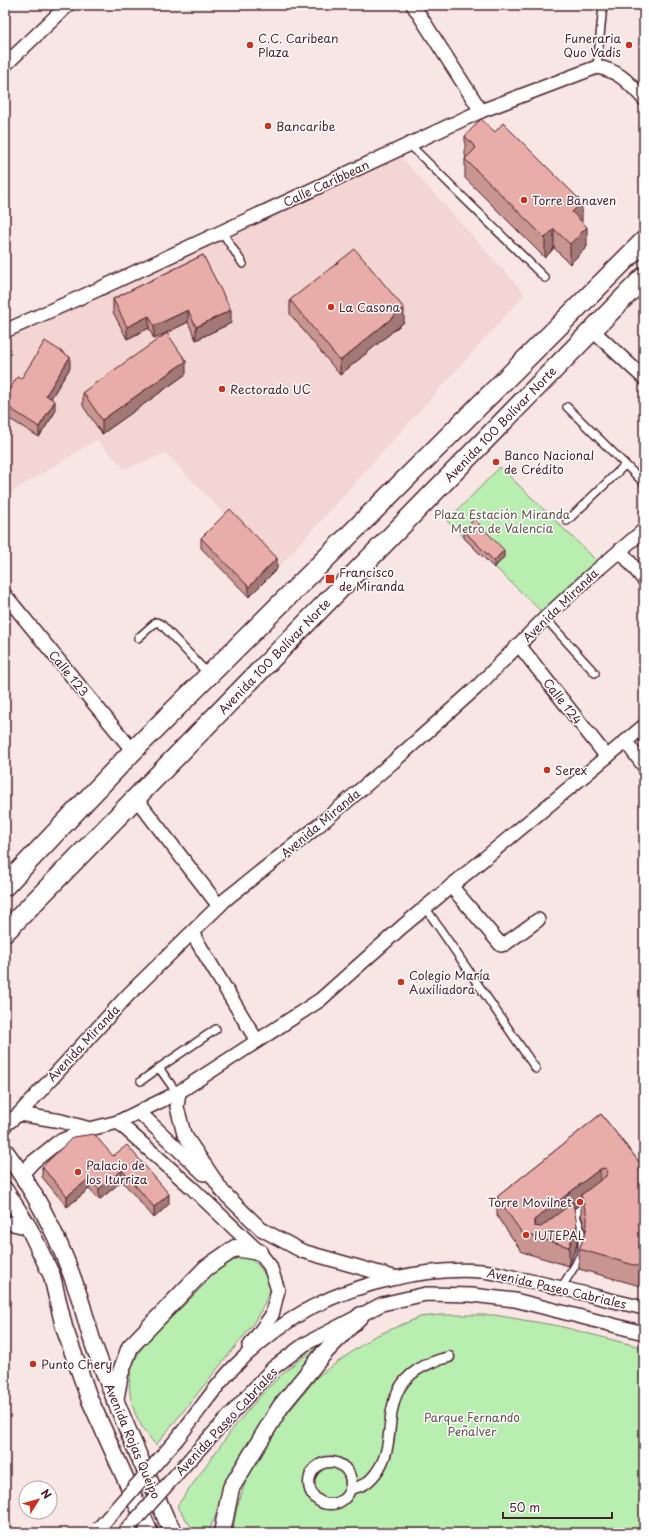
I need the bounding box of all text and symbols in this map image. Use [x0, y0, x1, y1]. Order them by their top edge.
place label: C.C. Caribean Plaza [258, 29, 338, 61]
place label: Funeraria Quo Vadis [563, 29, 622, 61]
marker: C.C. Caribean Plaza [245, 40, 255, 50]
marker: Funeraria Quo Vadis [624, 40, 634, 50]
place label: Bancaribe [276, 117, 336, 135]
marker: Bancaribe [263, 121, 273, 131]
street label: Calle Caribbean [280, 155, 372, 211]
place label: Torre Banaven [532, 191, 616, 209]
marker: Torre Banaven [519, 195, 529, 205]
place label: La Casona [339, 298, 401, 316]
marker: La Casona [326, 302, 336, 312]
street label: Avenida 100 Bolívar Norte [440, 362, 560, 486]
place label: Rectorado UC [230, 380, 311, 398]
marker: Rectorado UC [217, 384, 227, 394]
place label: Banco Nacional de Crédito [504, 446, 594, 478]
marker: Banco Nacional de Crédito [491, 457, 501, 467]
park label: Plaza Estación Miranda Metro de Valencia [434, 505, 571, 537]
place label: Francisco de Miranda [339, 563, 405, 595]
street label: Avenida Miranda [518, 564, 602, 646]
marker: Francisco de Miranda [324, 573, 336, 585]
street label: Avenida 100 Bolívar Norte [214, 594, 334, 718]
street label: Calle 123 [45, 646, 93, 700]
street label: Calle 124 [539, 674, 587, 728]
place label: Serex [555, 761, 587, 779]
marker: Serex [542, 765, 552, 775]
street label: Avenida Miranda [276, 784, 364, 862]
place label: Colegio María Auxiliadora [409, 966, 490, 998]
marker: Colegio María Auxiliadora [396, 977, 406, 987]
street label: Avenida Miranda [43, 1000, 124, 1085]
place label: Palacio de los Iturriza [86, 1156, 148, 1188]
marker: Palacio de los Iturriza [73, 1167, 83, 1177]
place label: Torre Movilnet [488, 1193, 572, 1211]
marker: Torre Movilnet [575, 1197, 585, 1207]
place label: IUTEPAL [534, 1226, 585, 1244]
marker: IUTEPAL [521, 1230, 531, 1240]
street label: Avenida Paseo Cabriales [486, 1263, 629, 1313]
place label: Punto Chery [41, 1355, 112, 1373]
marker: Punto Chery [28, 1359, 38, 1369]
street label: Avenida Paseo Cabriales [171, 1362, 281, 1479]
street label: Avenida Rojas Queipo [101, 1380, 166, 1502]
park label: Parque Fernando Peñalver [424, 1408, 520, 1440]
north arrow [18, 1480, 58, 1520]
text: N [37, 1485, 56, 1503]
scale bar [503, 1494, 612, 1520]
text: 50 m [509, 1498, 540, 1516]

